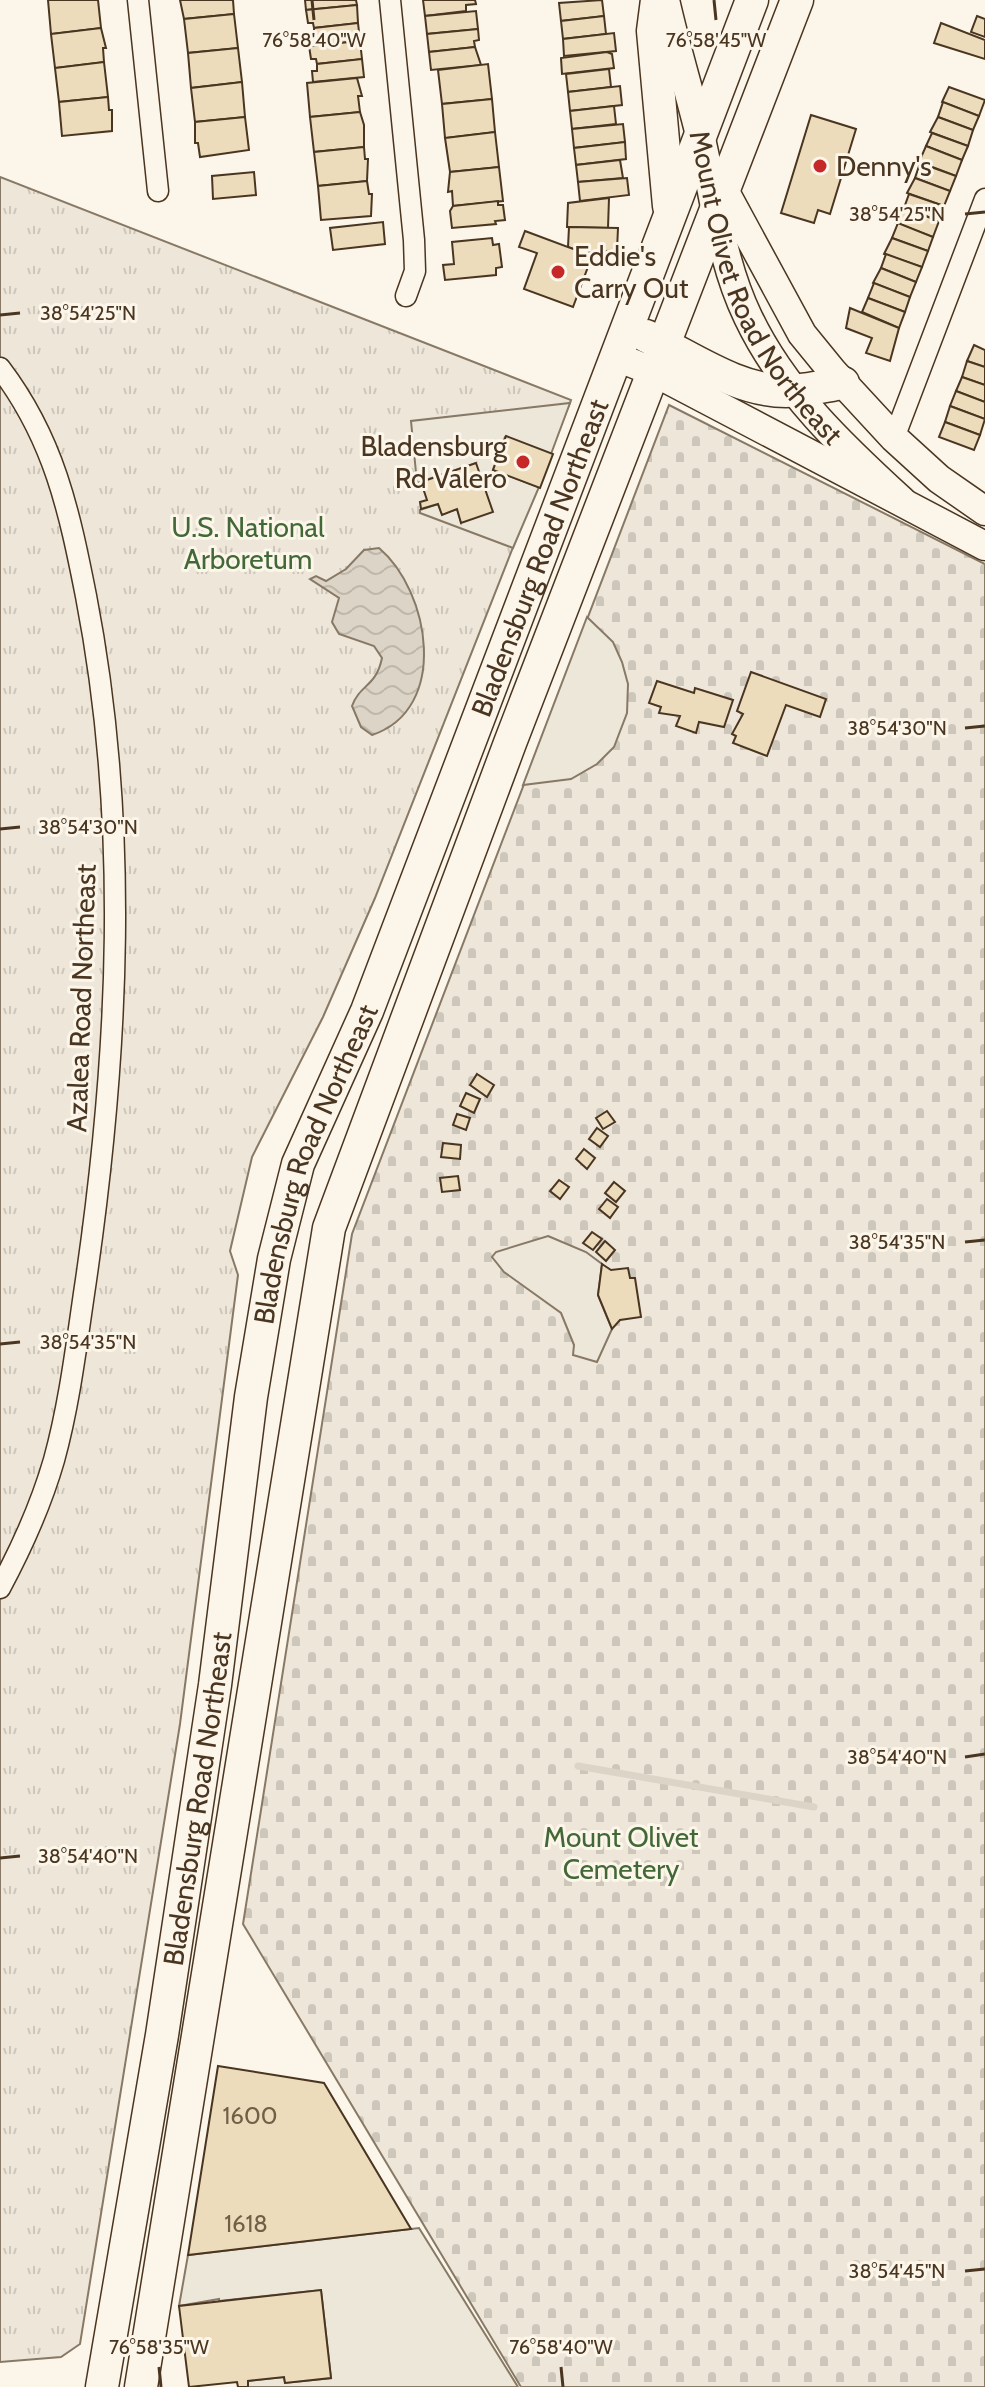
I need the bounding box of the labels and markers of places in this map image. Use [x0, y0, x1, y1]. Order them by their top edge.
place label: Denny's [836, 149, 932, 183]
marker: Denny's [811, 157, 829, 175]
place label: Eddie's Carry Out [574, 239, 688, 305]
marker: Eddie's Carry Out [549, 263, 567, 281]
place label: Bladensburg Rd Valero [360, 429, 508, 495]
marker: Bladensburg Rd Valero [514, 453, 532, 471]

